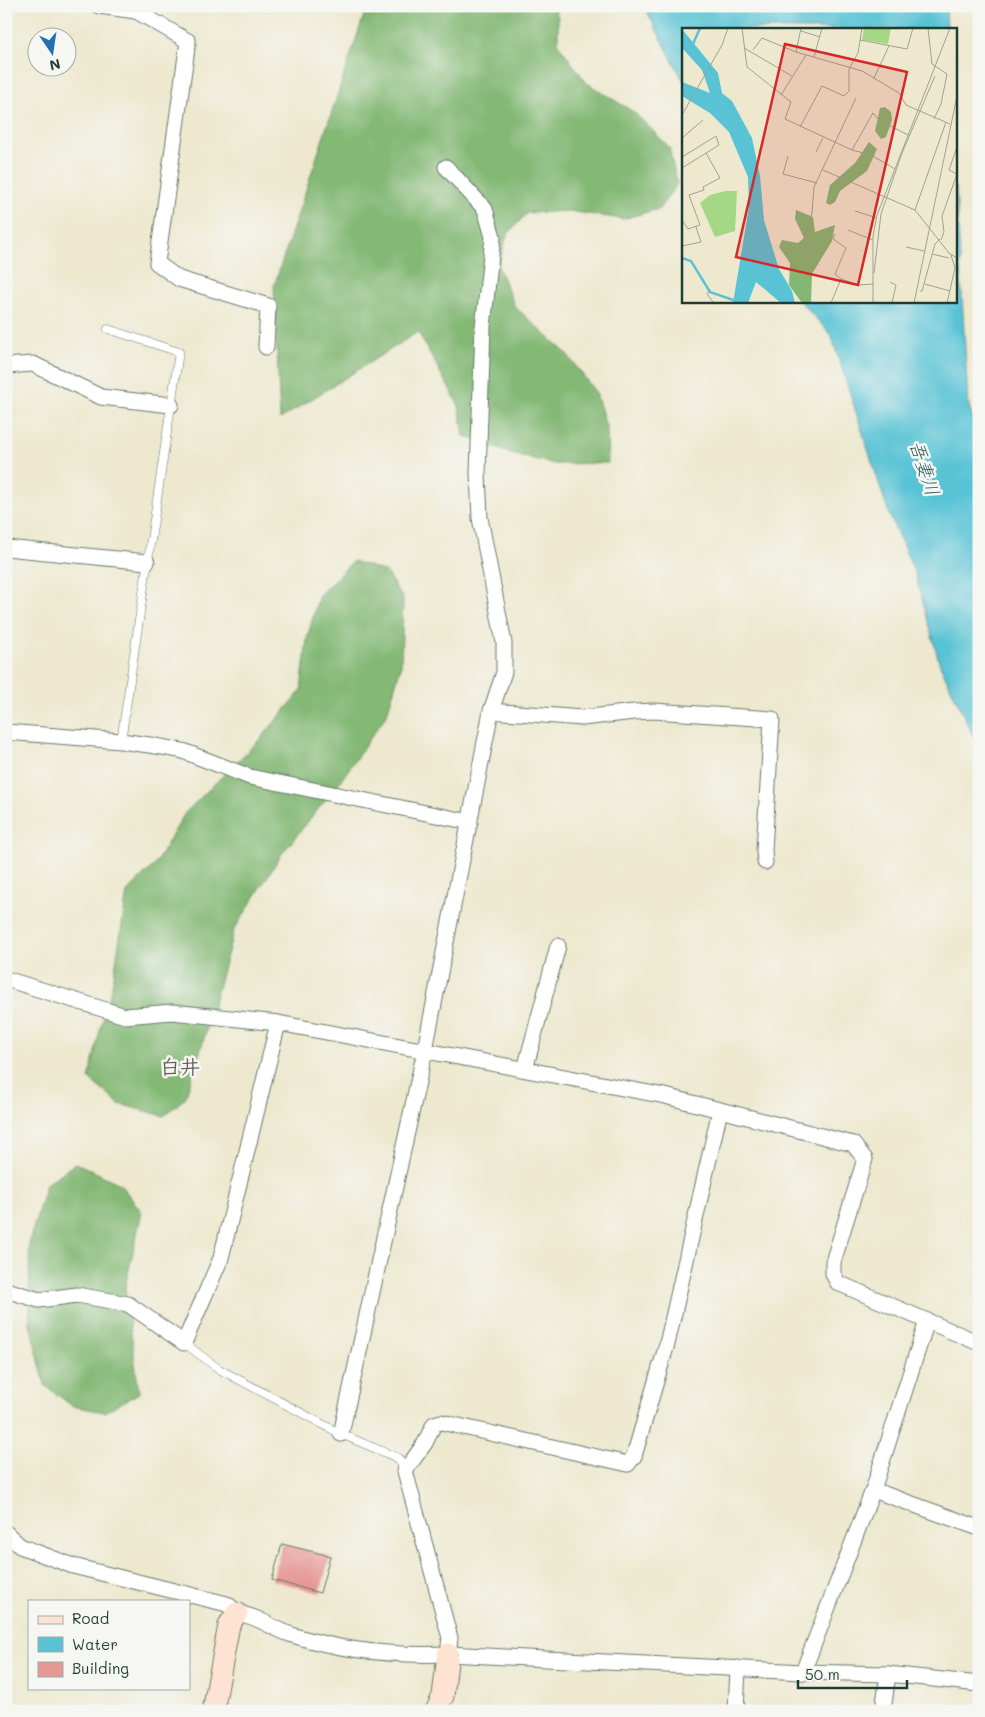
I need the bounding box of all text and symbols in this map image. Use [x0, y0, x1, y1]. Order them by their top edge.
north arrow [28, 28, 78, 78]
inset map [682, 28, 958, 302]
text: N [48, 55, 62, 76]
water label: 吾妻川 [905, 437, 946, 499]
district label: 白井 [160, 1053, 200, 1079]
legend [28, 1600, 190, 1690]
text: Road [72, 1608, 109, 1628]
text: Water [72, 1634, 118, 1654]
scale bar [798, 1657, 906, 1689]
text: Building [72, 1658, 129, 1678]
text: 50 m [805, 1664, 840, 1684]

